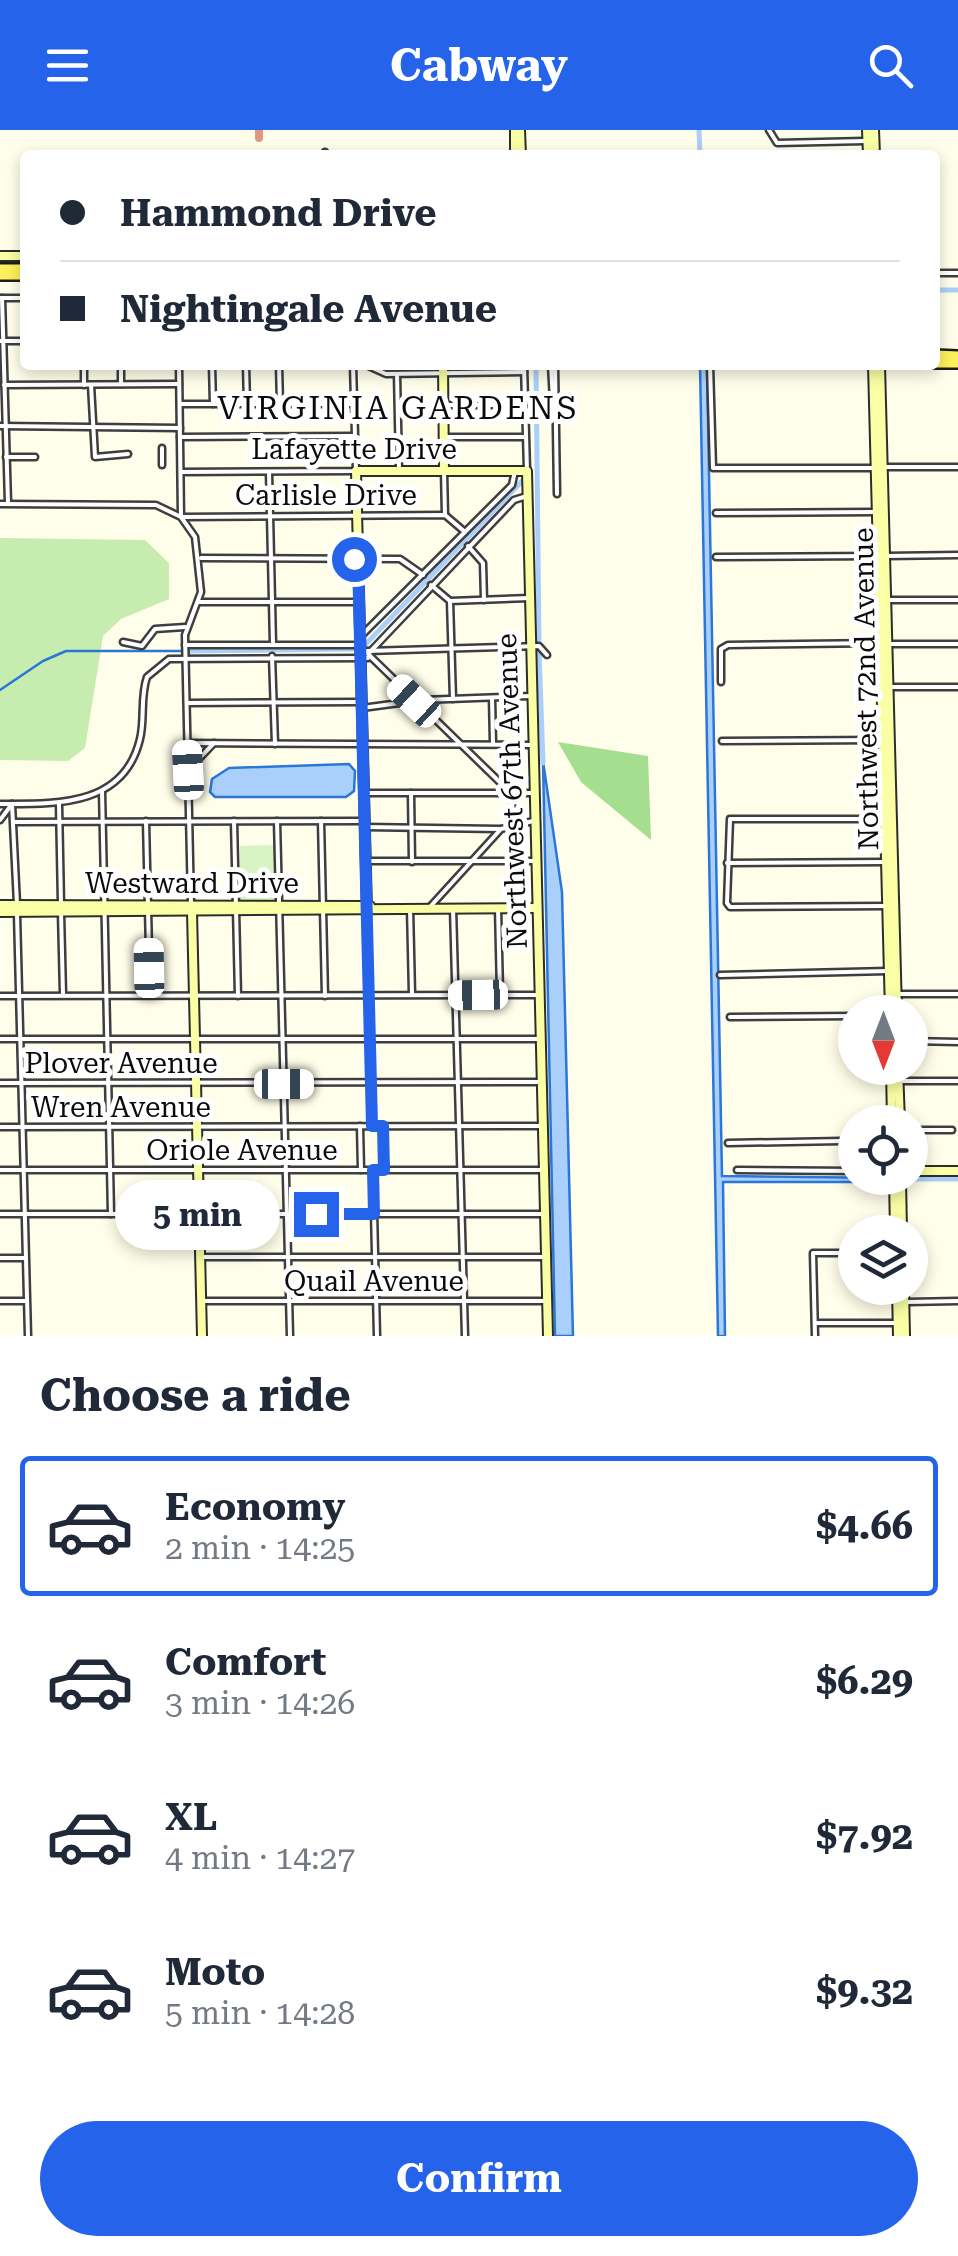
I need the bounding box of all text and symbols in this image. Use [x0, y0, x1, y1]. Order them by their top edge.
icon: menu [40, 38, 95, 93]
icon: search [863, 38, 918, 93]
text: Cabway [390, 39, 568, 92]
text: Hammond Drive [120, 191, 437, 235]
text: Nightingale Avenue [120, 287, 497, 331]
district label: VIRGINIA GARDENS [217, 389, 579, 427]
street label: Lafayette Drive [251, 433, 457, 466]
street label: Carlisle Drive [235, 479, 417, 512]
street label: Northwest 72nd Avenue [847, 527, 885, 851]
route start [332, 537, 377, 582]
street label: Northwest 67th Avenue [490, 633, 534, 949]
car [382, 670, 446, 732]
car [171, 739, 205, 801]
street label: Westward Drive [85, 867, 299, 900]
car [133, 938, 165, 998]
car [448, 979, 508, 1011]
north arrow [838, 995, 928, 1085]
map controls [838, 995, 928, 1305]
street label: Plover Avenue [24, 1047, 218, 1080]
car [254, 1069, 314, 1099]
street label: Wren Avenue [31, 1091, 211, 1124]
button: locate [838, 1105, 928, 1195]
street label: Oriole Avenue [146, 1134, 338, 1167]
callout: 5 min [116, 1179, 281, 1249]
route end [294, 1192, 339, 1237]
text: 5 min [153, 1196, 242, 1234]
button: layers [838, 1215, 928, 1305]
street label: Quail Avenue [284, 1265, 464, 1298]
text: Choose a ride [40, 1369, 351, 1422]
icon: car [45, 1481, 135, 1571]
text: Economy [165, 1485, 345, 1529]
text: $4.66 [816, 1504, 913, 1548]
text: 2 min · 14:25 [165, 1529, 355, 1567]
icon: car [45, 1636, 135, 1726]
text: Comfort [165, 1640, 326, 1684]
text: $6.29 [816, 1659, 913, 1703]
text: 3 min · 14:26 [165, 1684, 355, 1722]
icon: car [45, 1791, 135, 1881]
text: XL [165, 1795, 217, 1839]
text: $7.92 [816, 1814, 913, 1858]
text: 4 min · 14:27 [165, 1839, 355, 1877]
icon: car [45, 1946, 135, 2036]
text: Moto [165, 1950, 265, 1994]
text: $9.32 [816, 1969, 913, 2013]
text: 5 min · 14:28 [165, 1994, 355, 2032]
button: Confirm [40, 2121, 918, 2236]

